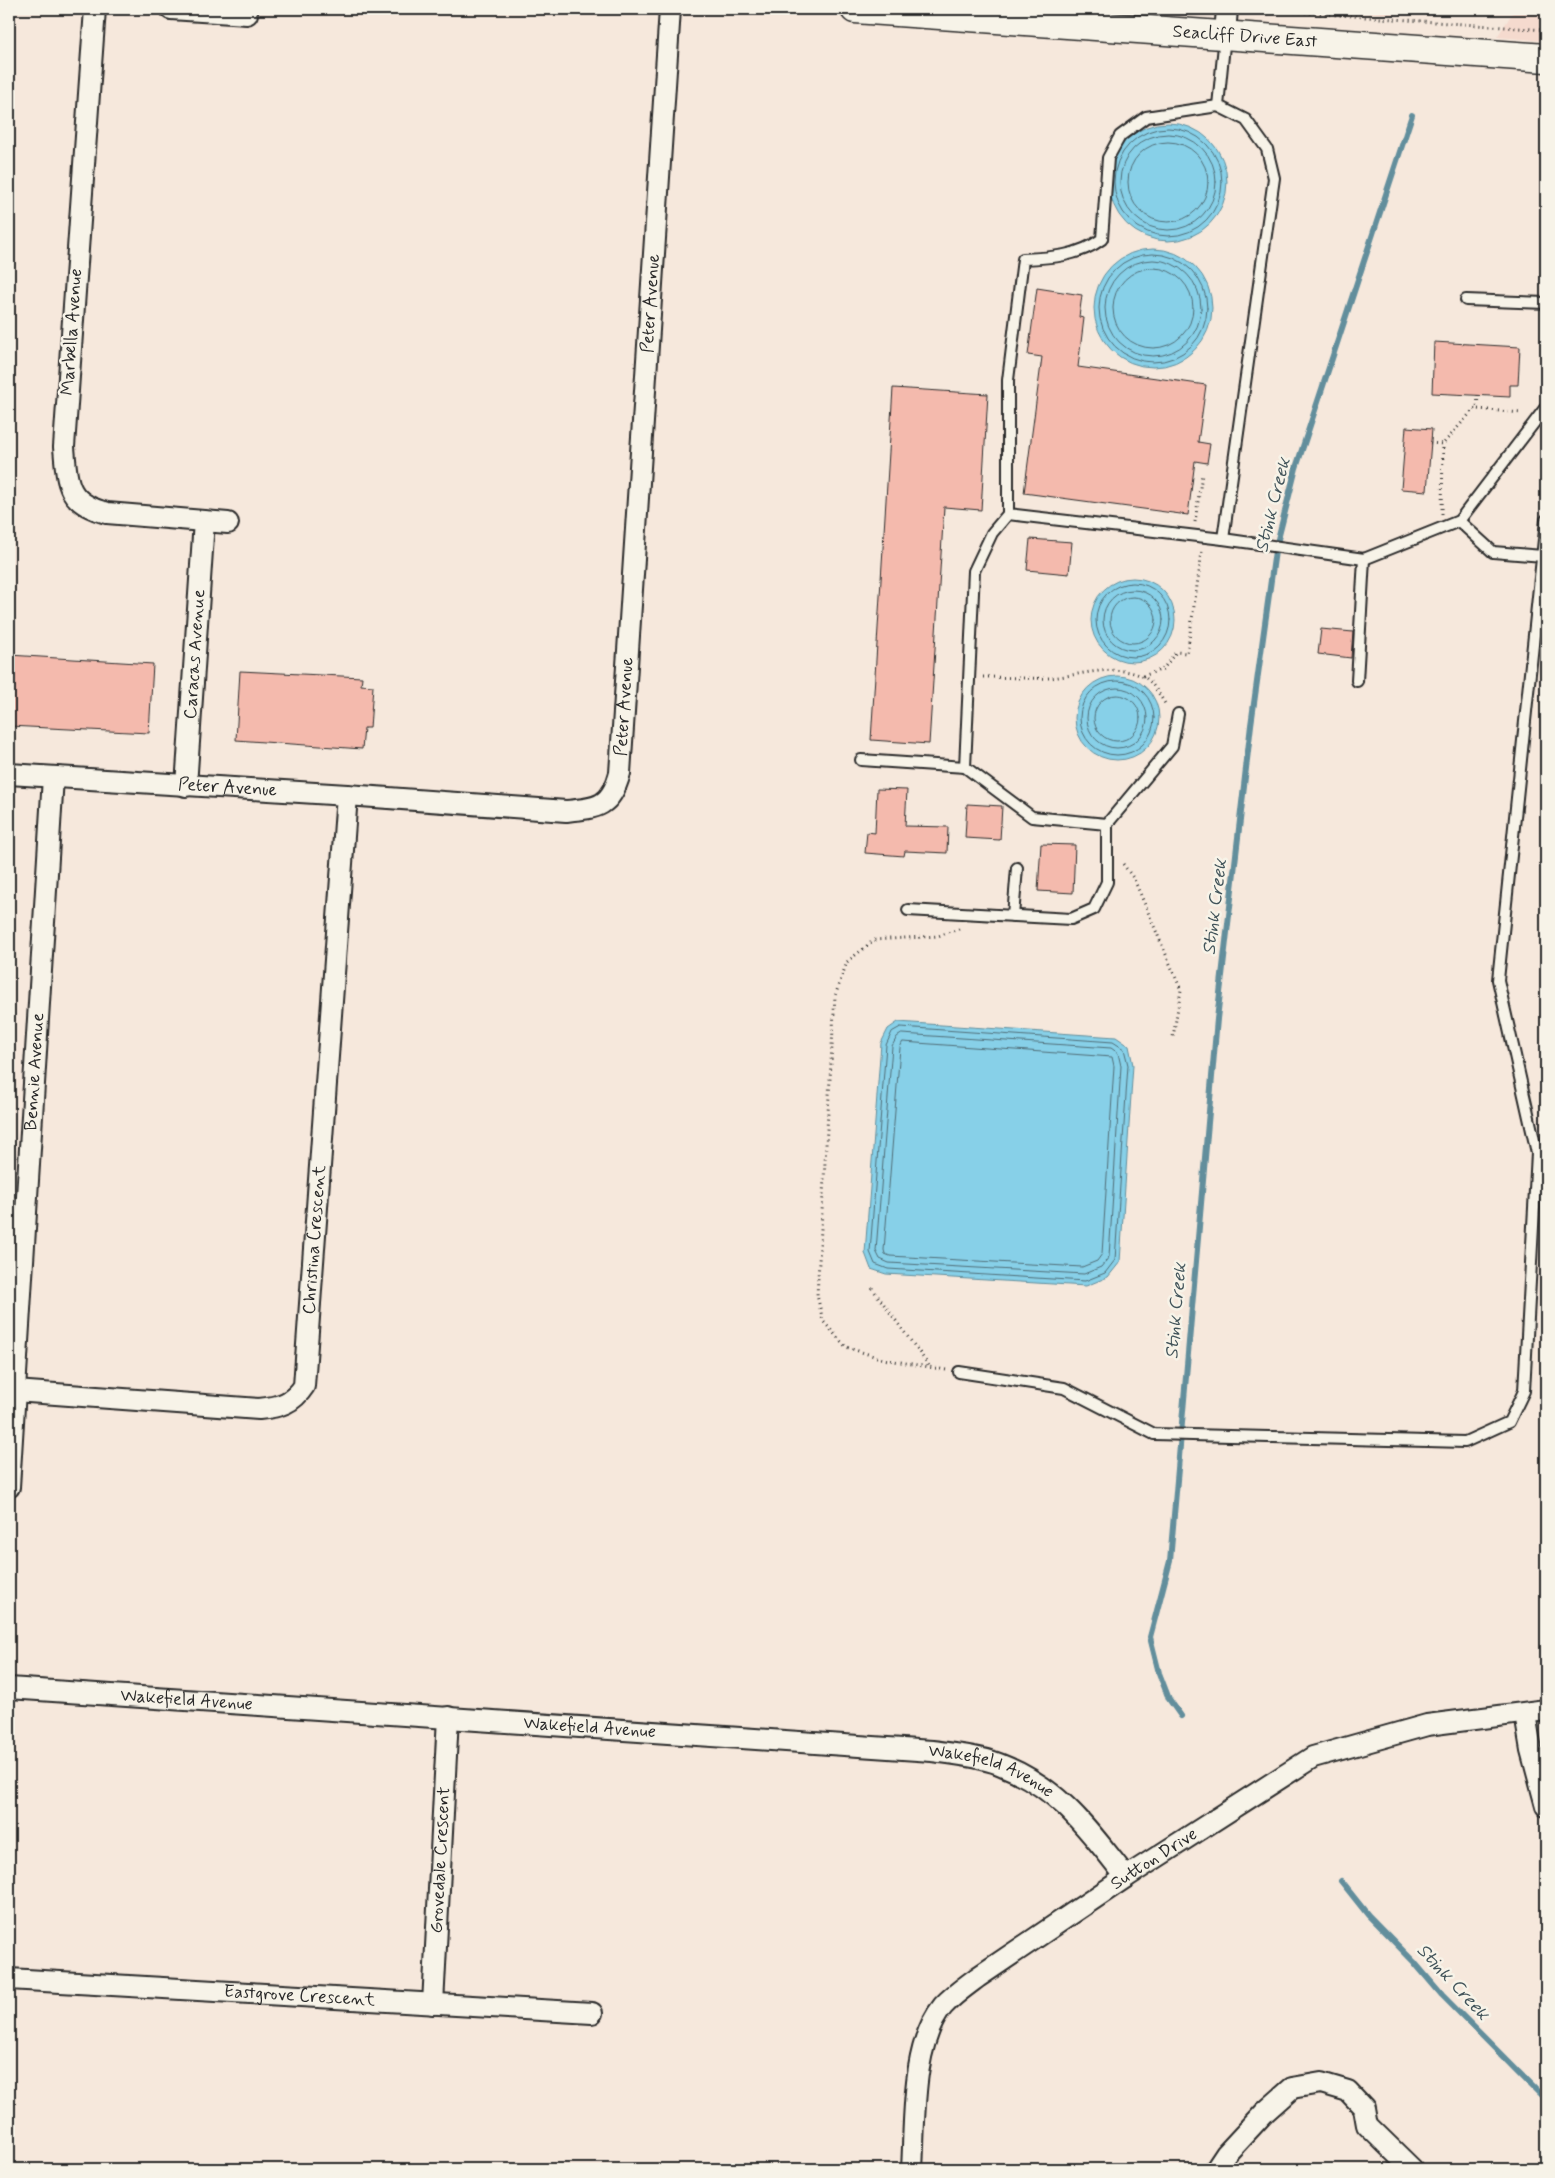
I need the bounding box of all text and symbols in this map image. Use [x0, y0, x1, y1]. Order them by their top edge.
street label: Seacliff Drive East [1172, 20, 1319, 54]
street label: Peter Avenue [636, 253, 666, 354]
street label: Marbella Avenue [56, 268, 88, 396]
water label: Stink Creek [1249, 454, 1297, 555]
street label: Caracas Avenue [179, 588, 211, 720]
street label: Peter Avenue [609, 656, 640, 757]
street label: Peter Avenue [177, 773, 278, 803]
water label: Stink Creek [1197, 856, 1233, 956]
street label: Bennie Avenue [19, 1012, 50, 1131]
street label: Christina Crescent [297, 1164, 332, 1315]
water label: Stink Creek [1159, 1261, 1193, 1360]
street label: Wakefield Avenue [120, 1684, 254, 1717]
street label: Wakefield Avenue [523, 1711, 657, 1744]
street label: Wakefield Avenue [927, 1739, 1059, 1804]
street label: Grovedale Crescent [425, 1786, 456, 1934]
street label: Sutton Drive [1106, 1822, 1202, 1896]
water label: Stink Creek [1411, 1938, 1496, 2027]
street label: Eastgrove Crescent [223, 1980, 376, 2012]

